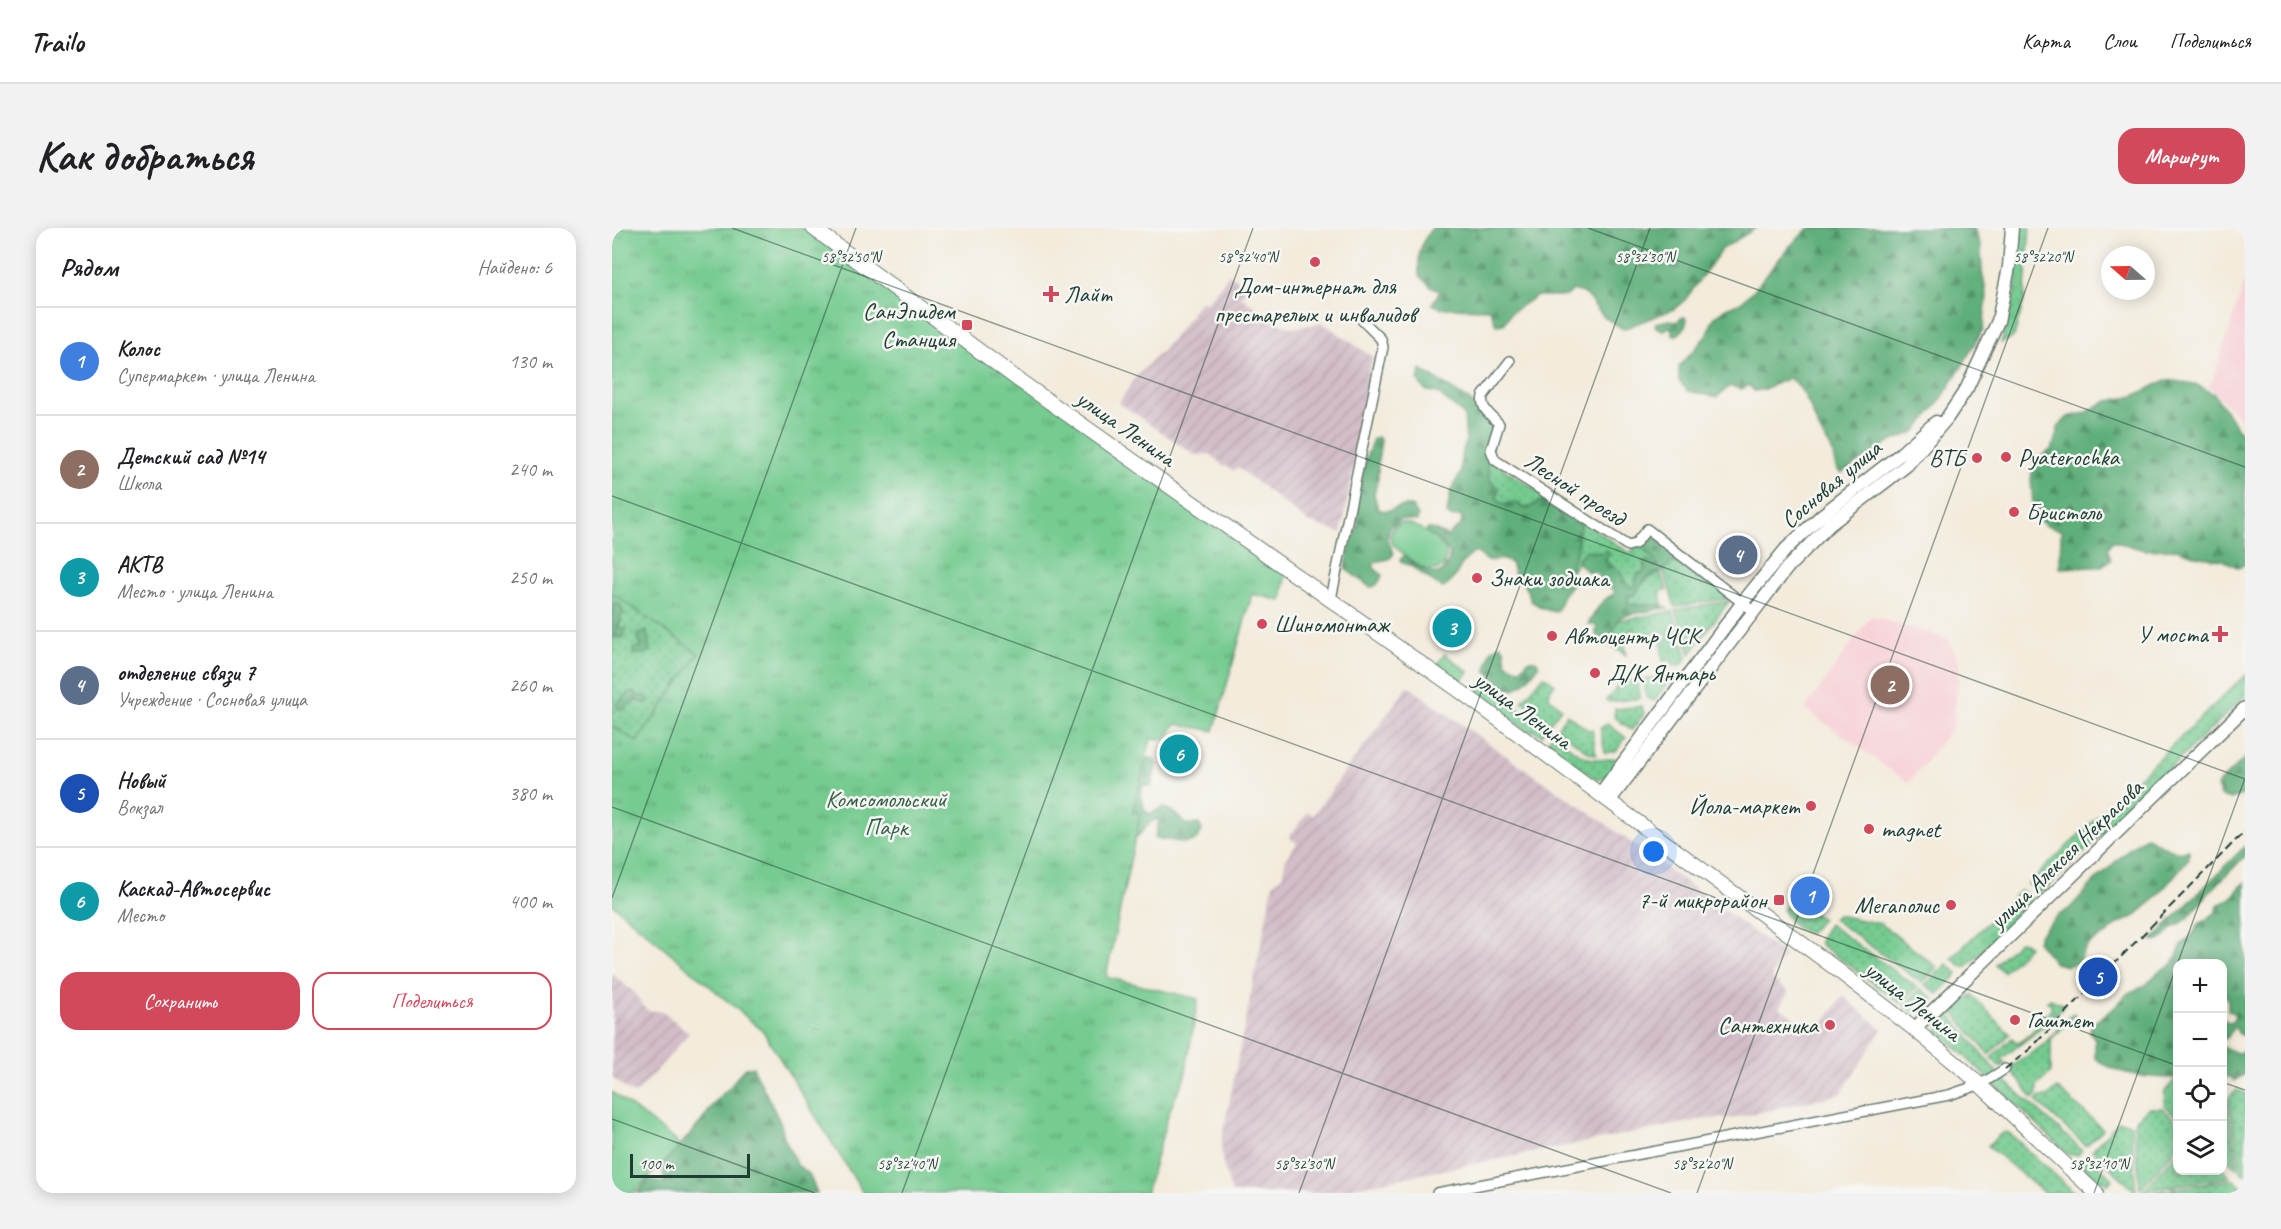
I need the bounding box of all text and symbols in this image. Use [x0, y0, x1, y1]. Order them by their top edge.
text: Trailo [30, 24, 84, 59]
text: Карта [2022, 28, 2070, 54]
text: Слои [2103, 28, 2137, 54]
text: Поделиться [2170, 28, 2251, 54]
button: Маршрут [2118, 128, 2245, 184]
text: Как добраться [36, 130, 253, 183]
north arrow [2101, 246, 2155, 300]
text: 58°32'50"N [821, 248, 884, 267]
text: 58°32'40"N [1218, 248, 1281, 267]
text: 58°32'30"N [1615, 248, 1678, 267]
text: 58°32'20"N [2013, 248, 2076, 267]
text: Рядом [60, 251, 118, 284]
text: Найдено: 6 [477, 255, 552, 280]
marker: Дом-интернат для престарелых и инвалидов [1308, 255, 1322, 269]
place label: Дом-интернат для престарелых и инвалидов [1214, 271, 1420, 329]
place label: Лайт [1064, 279, 1113, 309]
marker: Лайт [1042, 285, 1060, 303]
place label: СанЭпидем Станция [863, 296, 957, 354]
marker: СанЭпидем Станция [960, 318, 974, 332]
text: Колос [117, 335, 160, 363]
text: 1 [75, 349, 84, 374]
text: 130 m [509, 349, 552, 374]
text: Супермаркет · улица Ленина [117, 363, 315, 388]
street label: улица Ленина [1069, 382, 1183, 474]
street label: Сосновая улица [1774, 432, 1889, 535]
place label: Pyaterochka [2018, 442, 2121, 472]
text: Детский сад №14 [117, 443, 265, 471]
place label: ВТБ [1929, 443, 1968, 473]
street label: Лесной проезд [1519, 445, 1633, 534]
marker: Pyaterochka [1999, 450, 2013, 464]
marker: ВТБ [1970, 451, 1984, 465]
text: 2 [75, 457, 84, 482]
text: 240 m [509, 457, 552, 482]
text: Школа [117, 471, 161, 496]
place label: Бристоль [2026, 497, 2102, 527]
marker: Бристоль [2007, 505, 2021, 519]
pin: 4 [1718, 532, 1758, 578]
text: АКТВ [117, 551, 162, 579]
place label: Знаки зодиака [1489, 563, 1611, 593]
text: 3 [75, 565, 84, 590]
text: 250 m [509, 565, 552, 590]
marker: Знаки зодиака [1470, 571, 1484, 585]
text: Место · улица Ленина [117, 579, 273, 604]
pin: 3 [1432, 606, 1472, 650]
place label: Шиномонтаж [1274, 609, 1391, 639]
marker: Шиномонтаж [1255, 617, 1269, 631]
place label: У моста [2137, 619, 2209, 649]
place label: Автоцентр ЧСК [1564, 621, 1703, 651]
marker: У моста [2213, 627, 2227, 641]
marker: Автоцентр ЧСК [1545, 629, 1559, 643]
place label: Д/К Янтарь [1607, 658, 1716, 688]
text: отделение связи 7 [117, 659, 255, 687]
pin: 2 [1870, 662, 1910, 708]
street label: улица Ленина [1466, 663, 1580, 757]
marker: Д/К Янтарь [1588, 666, 1602, 680]
text: 4 [75, 673, 84, 698]
text: 260 m [509, 673, 552, 698]
text: Учреждение · Сосновая улица [117, 687, 307, 712]
pin: 6 [1160, 732, 1198, 776]
text: Новый [117, 767, 166, 795]
street label: улица Алексея Некрасова [1981, 772, 2150, 936]
text: 5 [75, 781, 84, 806]
text: 380 m [509, 781, 552, 806]
park label: Комсомольский Парк [826, 784, 948, 842]
place label: Йола-маркет [1689, 791, 1801, 821]
text: Вокзал [117, 795, 162, 820]
marker: Йола-маркет [1804, 799, 1818, 813]
place label: magnet [1881, 814, 1942, 844]
marker: magnet [1862, 822, 1876, 836]
your location [1639, 837, 1668, 866]
pin: 1 [1790, 874, 1830, 918]
text: Каскад-Автосервис [117, 875, 270, 903]
place label: 7-й микрорайон [1638, 885, 1769, 915]
text: 6 [75, 889, 84, 914]
text: 400 m [509, 889, 552, 914]
place label: Мегаполис [1854, 890, 1940, 920]
marker: 7-й микрорайон [1772, 893, 1786, 907]
marker: Мегаполис [1944, 898, 1958, 912]
text: Место [117, 903, 164, 928]
street label: улица Ленина [1857, 953, 1969, 1049]
pin: 5 [2078, 954, 2118, 999]
map controls [2173, 959, 2227, 1175]
button: + [2173, 959, 2227, 1013]
button: Сохранить [60, 972, 300, 1030]
button: Поделиться [312, 972, 552, 1030]
place label: Гаштет [2027, 1005, 2094, 1035]
place label: Сантехника [1718, 1010, 1820, 1040]
marker: Гаштет [2008, 1013, 2022, 1027]
button: − [2173, 1013, 2227, 1067]
marker: Сантехника [1823, 1018, 1837, 1032]
button: locate [2173, 1067, 2227, 1121]
button: layers [2173, 1121, 2227, 1175]
scale bar [630, 1151, 750, 1178]
text: 100 m [639, 1154, 673, 1174]
text: 58°32'40"N [877, 1155, 940, 1174]
text: 58°32'30"N [1274, 1155, 1337, 1174]
text: 58°32'20"N [1672, 1155, 1735, 1174]
text: 58°32'10"N [2069, 1155, 2132, 1174]

